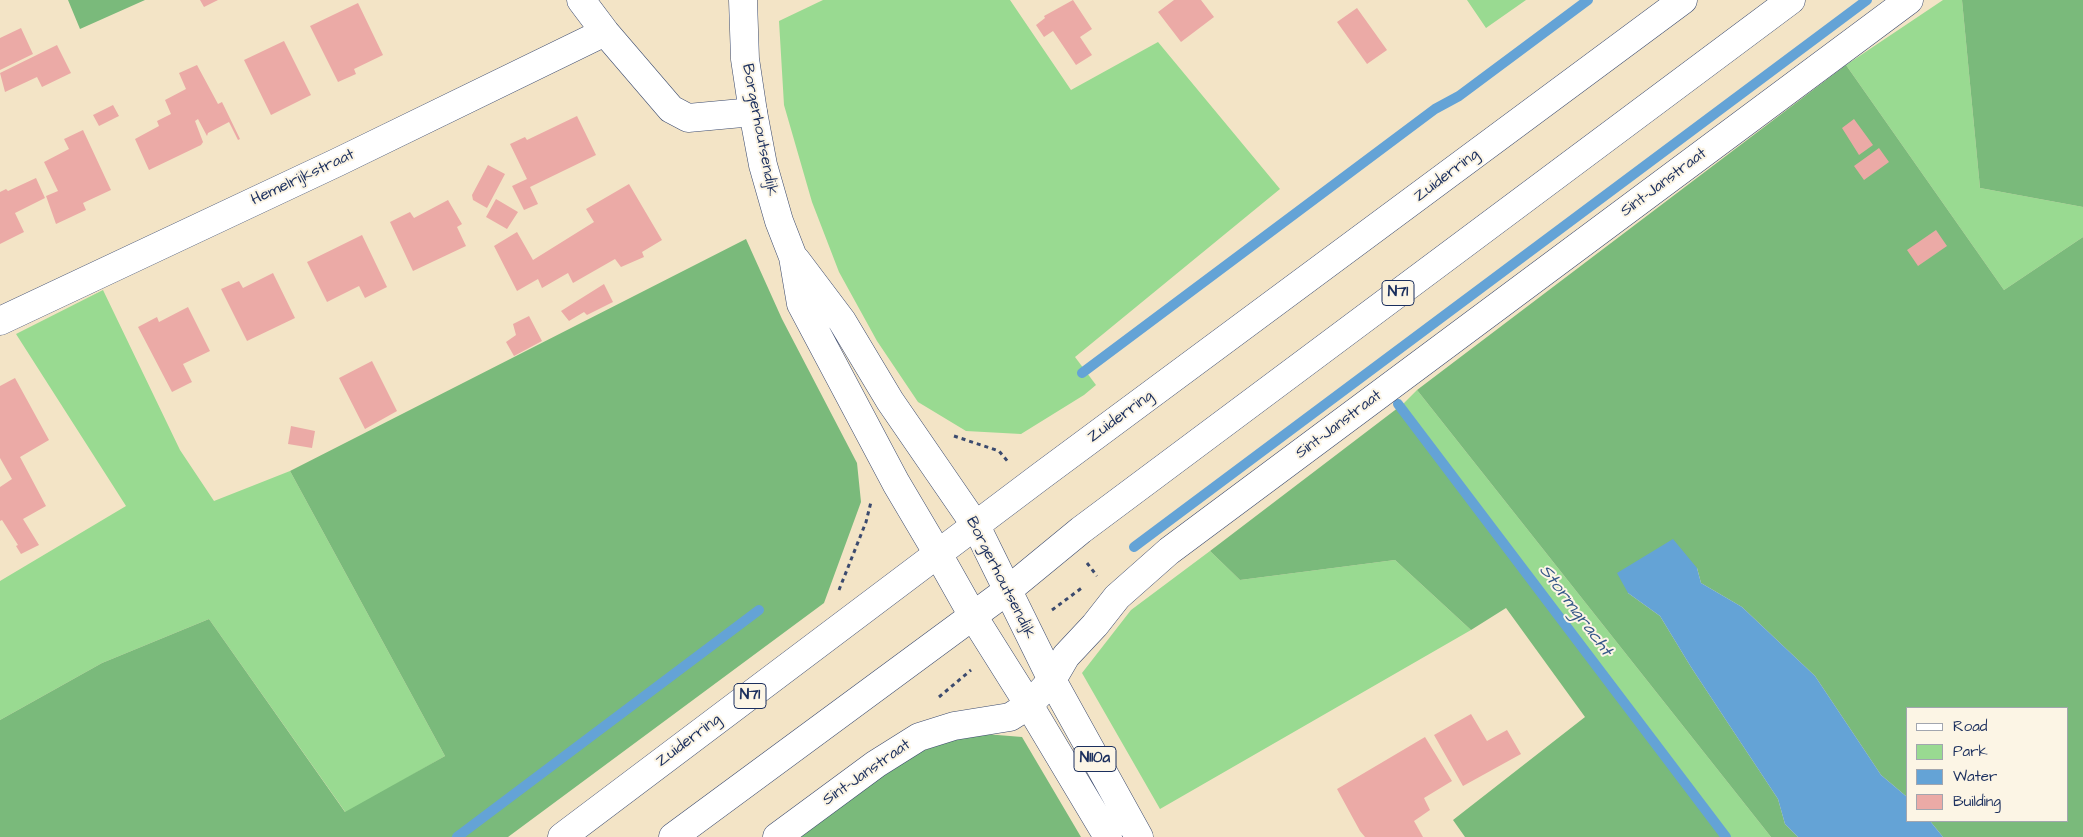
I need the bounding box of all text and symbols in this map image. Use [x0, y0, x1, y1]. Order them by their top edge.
street label: Borgerhoutsendijk [737, 62, 781, 198]
street label: Sint-Janstraat [1617, 144, 1711, 222]
street label: Zuiderring [1411, 145, 1483, 207]
street label: Hemelrijkstraat [248, 146, 358, 210]
road number: N71 [1382, 280, 1414, 306]
street label: Sint-Janstraat [1292, 386, 1386, 464]
street label: Zuiderring [1085, 387, 1157, 447]
street label: Borgerhoutsendijk [961, 514, 1039, 642]
water label: Stormgracht [1534, 561, 1616, 661]
road number: N71 [734, 684, 766, 708]
legend [1906, 707, 2068, 822]
street label: Zuiderring [653, 710, 725, 772]
text: Road [1953, 716, 1987, 737]
street label: Sint-Janstraat [819, 736, 915, 810]
text: Park [1953, 741, 1988, 762]
road number: N110a [1074, 746, 1116, 772]
text: Water [1953, 766, 1997, 787]
text: Building [1953, 791, 2001, 812]

